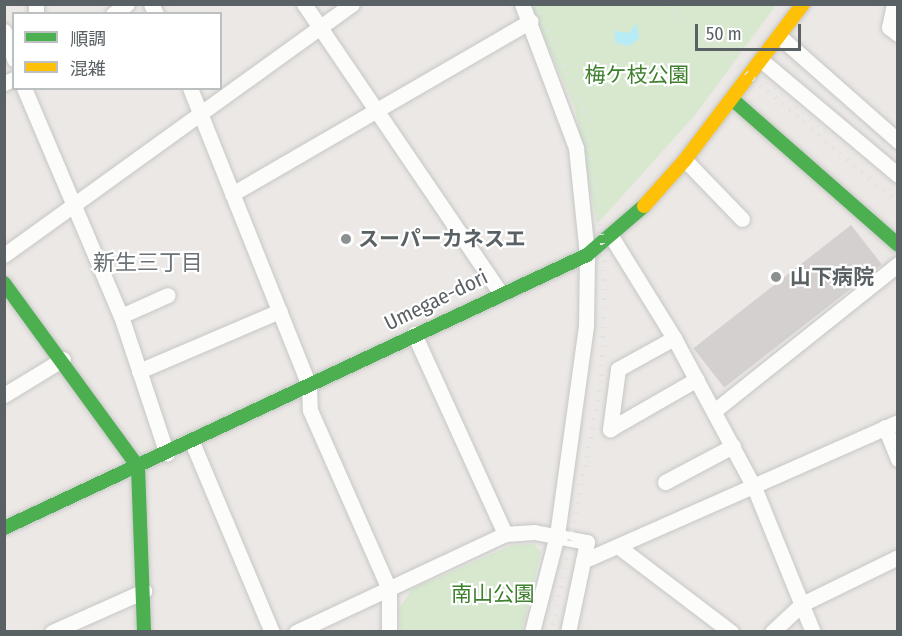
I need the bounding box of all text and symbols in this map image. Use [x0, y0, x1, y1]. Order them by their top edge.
legend [12, 12, 222, 90]
scale bar [698, 12, 804, 50]
text: 50 m [706, 23, 742, 45]
text: 順調 [70, 28, 106, 50]
text: 混雑 [70, 58, 106, 80]
park label: 梅ケ枝公園 [585, 62, 689, 88]
place label: スーパーカネスエ [358, 226, 526, 252]
marker: スーパーカネスエ [339, 232, 353, 246]
district label: 新生三丁目 [93, 250, 203, 276]
street label: Umegae-dori [380, 264, 492, 336]
place label: 山下病院 [790, 264, 874, 290]
marker: 山下病院 [767, 268, 785, 286]
park label: 南山公園 [451, 581, 535, 607]

